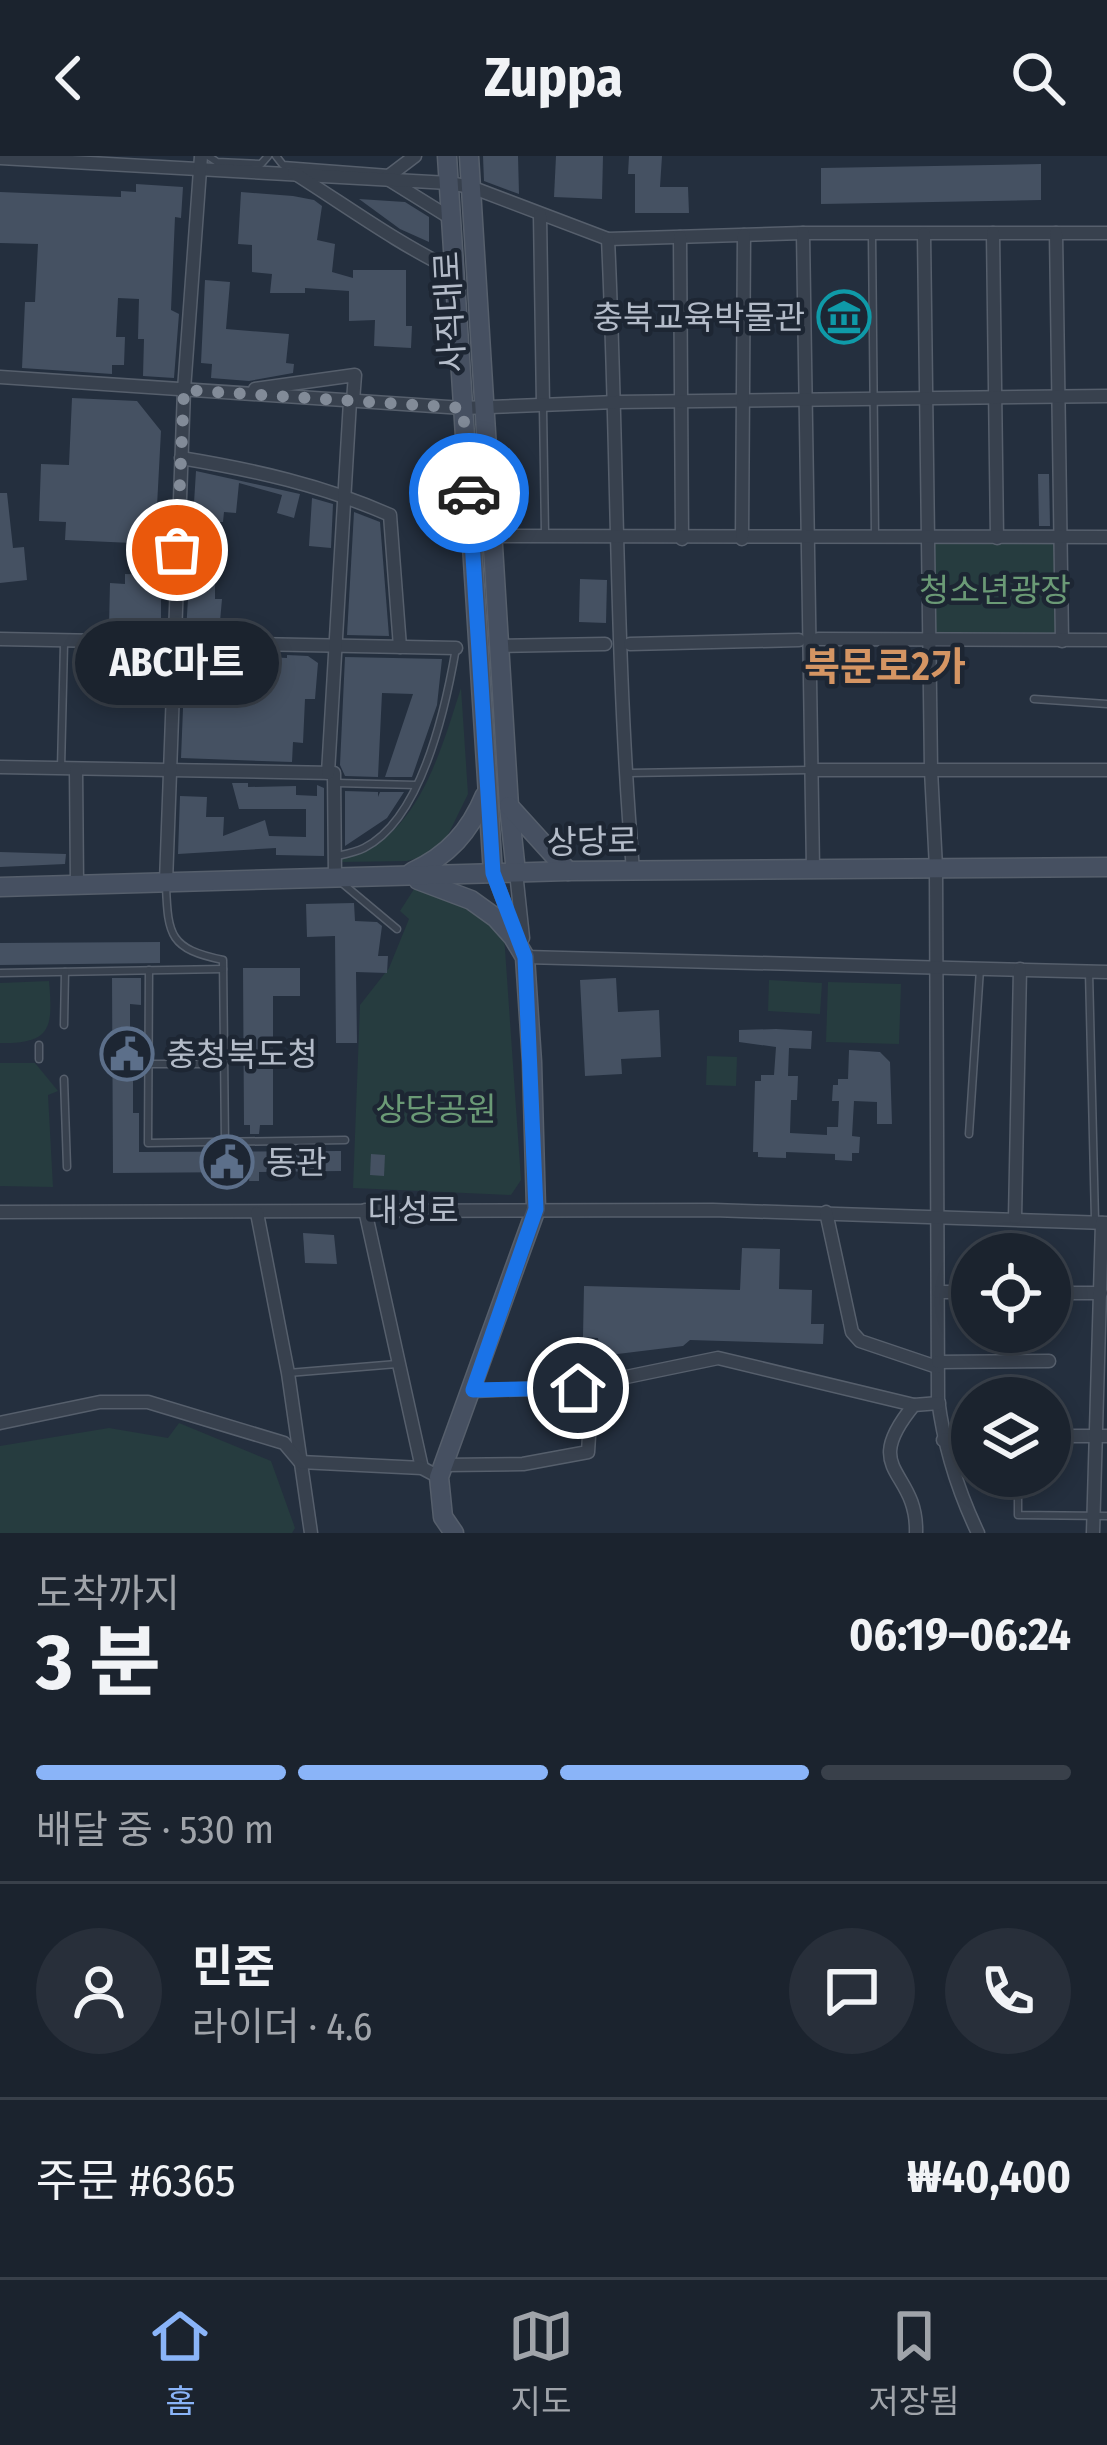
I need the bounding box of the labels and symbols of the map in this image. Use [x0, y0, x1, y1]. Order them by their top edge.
street label: 사직대로 [427, 250, 473, 374]
museum icon: 충북교육박물관 [816, 289, 872, 345]
place label: 충북교육박물관 [592, 298, 805, 338]
courier [409, 433, 529, 553]
pin [126, 499, 228, 601]
park label: 청소년광장 [919, 571, 1071, 611]
callout: ABC마트 [75, 622, 279, 706]
district label: 북문로2가 [804, 644, 966, 690]
street label: 상당로 [546, 821, 638, 863]
public building icon: 충청북도청 [99, 1026, 155, 1082]
place label: 충청북도청 [166, 1035, 318, 1075]
park label: 상당공원 [375, 1090, 497, 1130]
public building icon: 동관 [199, 1134, 255, 1190]
place label: 동관 [266, 1143, 327, 1183]
street label: 대성로 [367, 1191, 459, 1231]
pin [527, 1337, 629, 1439]

